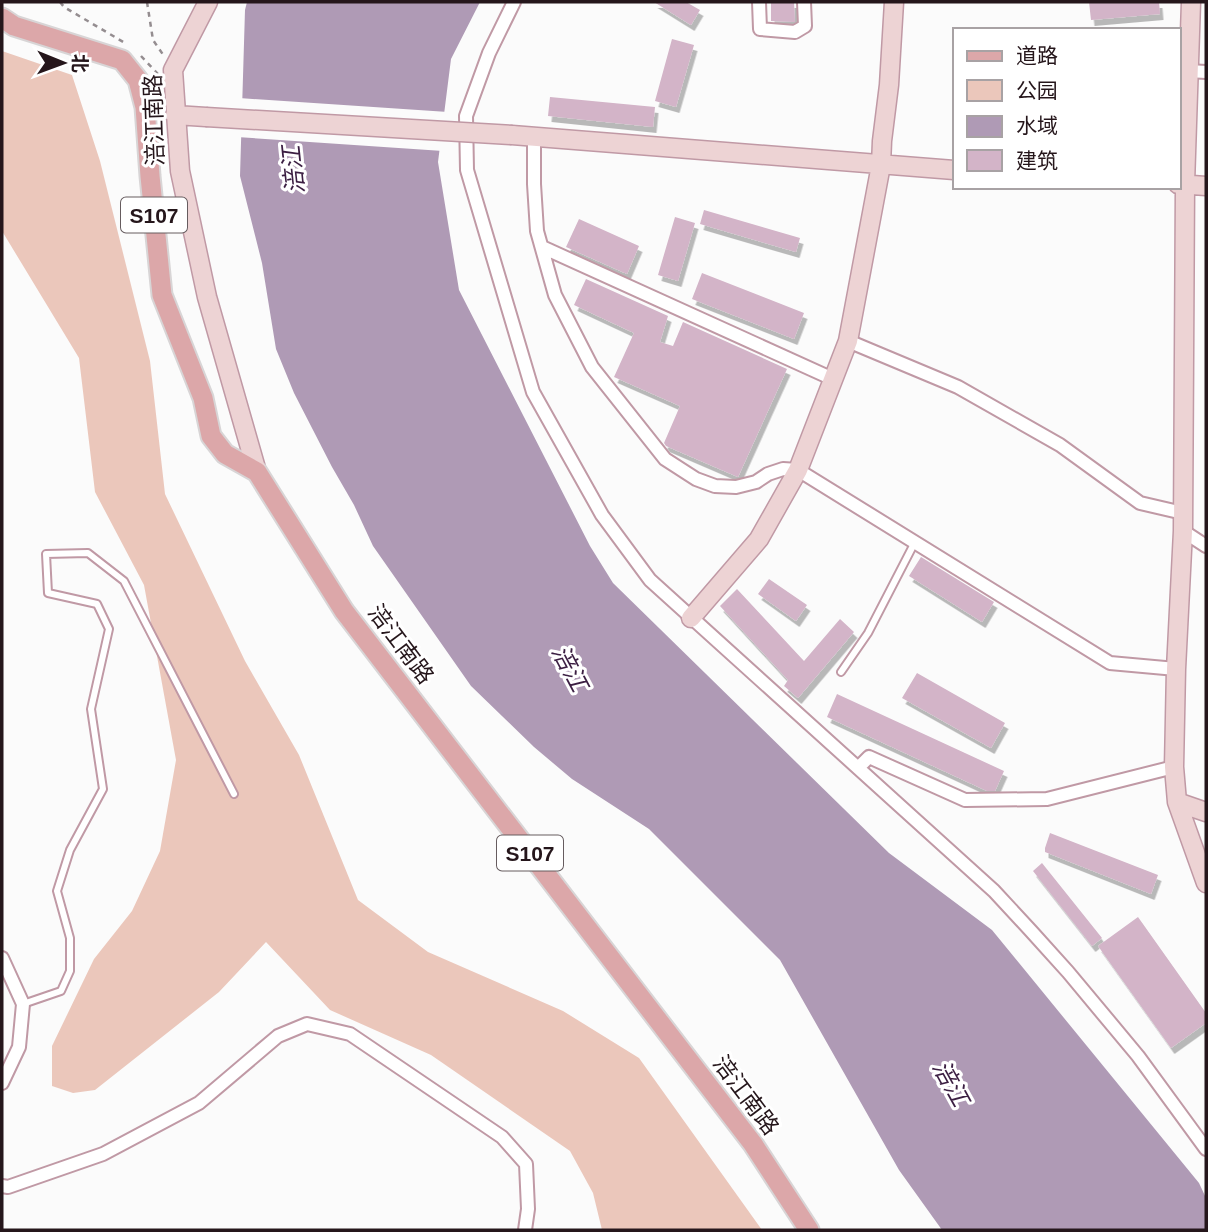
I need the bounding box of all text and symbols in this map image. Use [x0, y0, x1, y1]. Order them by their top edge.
north arrow [28, 28, 98, 98]
legend [953, 28, 1180, 189]
text: 道路 [1016, 44, 1058, 67]
text: 北 [69, 54, 90, 73]
street label: 涪江南路 [139, 74, 169, 166]
text: 公园 [1016, 79, 1058, 102]
text: 水域 [1016, 114, 1058, 137]
water label: 涪江 [277, 142, 309, 195]
text: 建筑 [1016, 149, 1058, 172]
road number: S107 [121, 198, 187, 232]
street label: 涪江南路 [363, 599, 439, 689]
water label: 涪江 [547, 640, 595, 698]
road number: S107 [497, 836, 563, 870]
street label: 涪江南路 [708, 1050, 784, 1140]
water label: 涪江 [928, 1055, 976, 1113]

